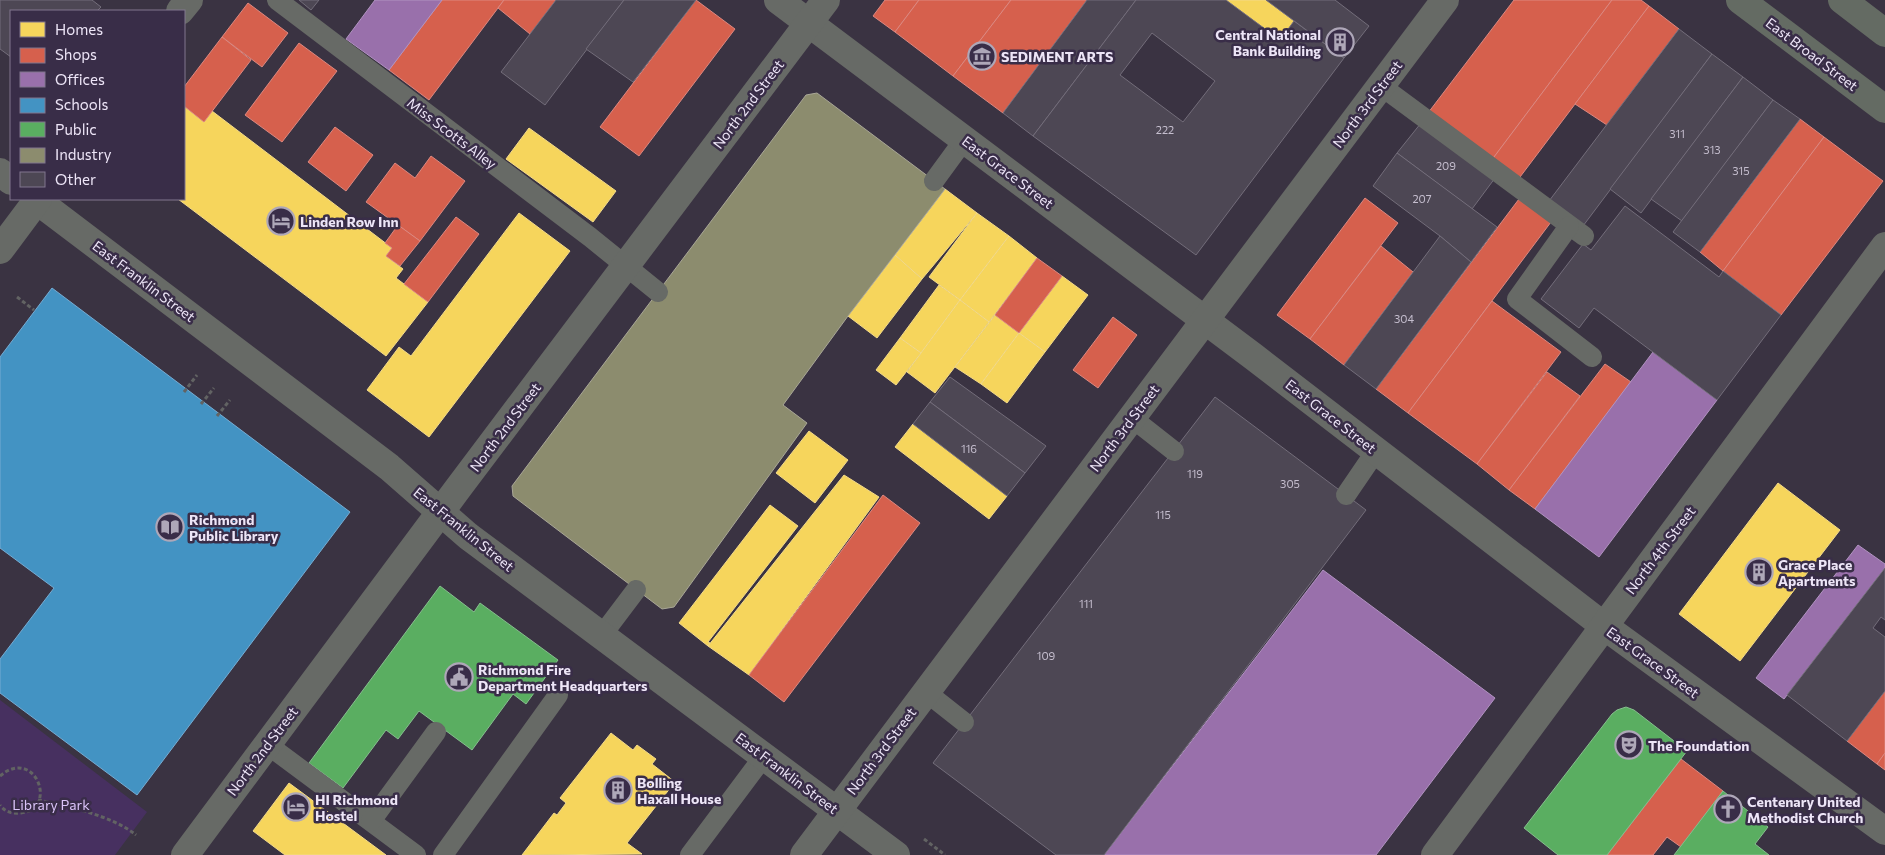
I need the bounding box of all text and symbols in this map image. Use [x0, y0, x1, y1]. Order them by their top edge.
legend [10, 10, 185, 200]
street label: East Broad Street [1763, 14, 1862, 94]
text: Homes [55, 20, 103, 38]
place label: Central National Bank Building [1215, 26, 1321, 59]
building icon: Central National Bank Building [1325, 27, 1355, 57]
museum icon: SEDIMENT ARTS [967, 41, 997, 71]
text: Shops [55, 45, 97, 63]
place label: SEDIMENT ARTS [1001, 48, 1113, 65]
street label: North 2nd Street [709, 56, 787, 152]
street label: North 3rd Street [1329, 57, 1405, 151]
text: Offices [55, 70, 105, 88]
street label: Miss Scotts Alley [404, 94, 500, 172]
text: Schools [55, 95, 109, 113]
text: Public [55, 120, 97, 138]
house number: 222 [1156, 123, 1174, 136]
house number: 311 [1669, 127, 1685, 140]
street label: East Grace Street [959, 132, 1057, 212]
house number: 313 [1703, 143, 1721, 156]
text: Industry [55, 145, 112, 163]
house number: 209 [1436, 159, 1456, 172]
house number: 315 [1732, 164, 1750, 177]
text: Other [55, 170, 96, 188]
house number: 207 [1412, 192, 1432, 205]
hotel icon: Linden Row Inn [266, 206, 296, 236]
place label: Linden Row Inn [300, 213, 399, 230]
street label: East Franklin Street [89, 237, 199, 325]
house number: 304 [1394, 312, 1414, 325]
street label: East Grace Street [1282, 375, 1380, 457]
street label: North 2nd Street [466, 379, 544, 475]
street label: North 3rd Street [1086, 381, 1162, 475]
house number: 116 [961, 442, 977, 455]
house number: 119 [1187, 467, 1203, 480]
house number: 305 [1280, 477, 1300, 490]
street label: East Franklin Street [410, 483, 518, 575]
street label: North 4th Street [1622, 503, 1699, 597]
house number: 115 [1155, 508, 1171, 521]
place label: Richmond Public Library [189, 511, 279, 544]
library icon: Richmond Public Library [155, 512, 185, 542]
place label: Grace Place Apartments [1778, 556, 1856, 589]
building icon: Grace Place Apartments [1744, 557, 1774, 587]
house number: 111 [1079, 597, 1093, 610]
street label: East Grace Street [1604, 623, 1703, 701]
house number: 109 [1037, 649, 1056, 662]
place label: Richmond Fire Department Headquarters [478, 661, 648, 694]
public building icon: Richmond Fire Department Headquarters [444, 662, 474, 692]
street label: North 2nd Street [223, 703, 301, 799]
street label: North 3rd Street [843, 704, 919, 798]
street label: East Franklin Street [732, 729, 842, 817]
theatre icon: The Foundation [1614, 730, 1644, 760]
place label: The Foundation [1648, 737, 1749, 754]
place label: Bolling Haxall House [637, 774, 721, 807]
building icon: Bolling Haxall House [603, 775, 633, 805]
place label: HI Richmond Hostel [315, 791, 398, 824]
hotel icon: HI Richmond Hostel [281, 792, 311, 822]
place label: Centenary United Methodist Church [1747, 793, 1863, 826]
church icon: Centenary United Methodist Church [1713, 794, 1743, 824]
park label: Library Park [12, 796, 90, 813]

